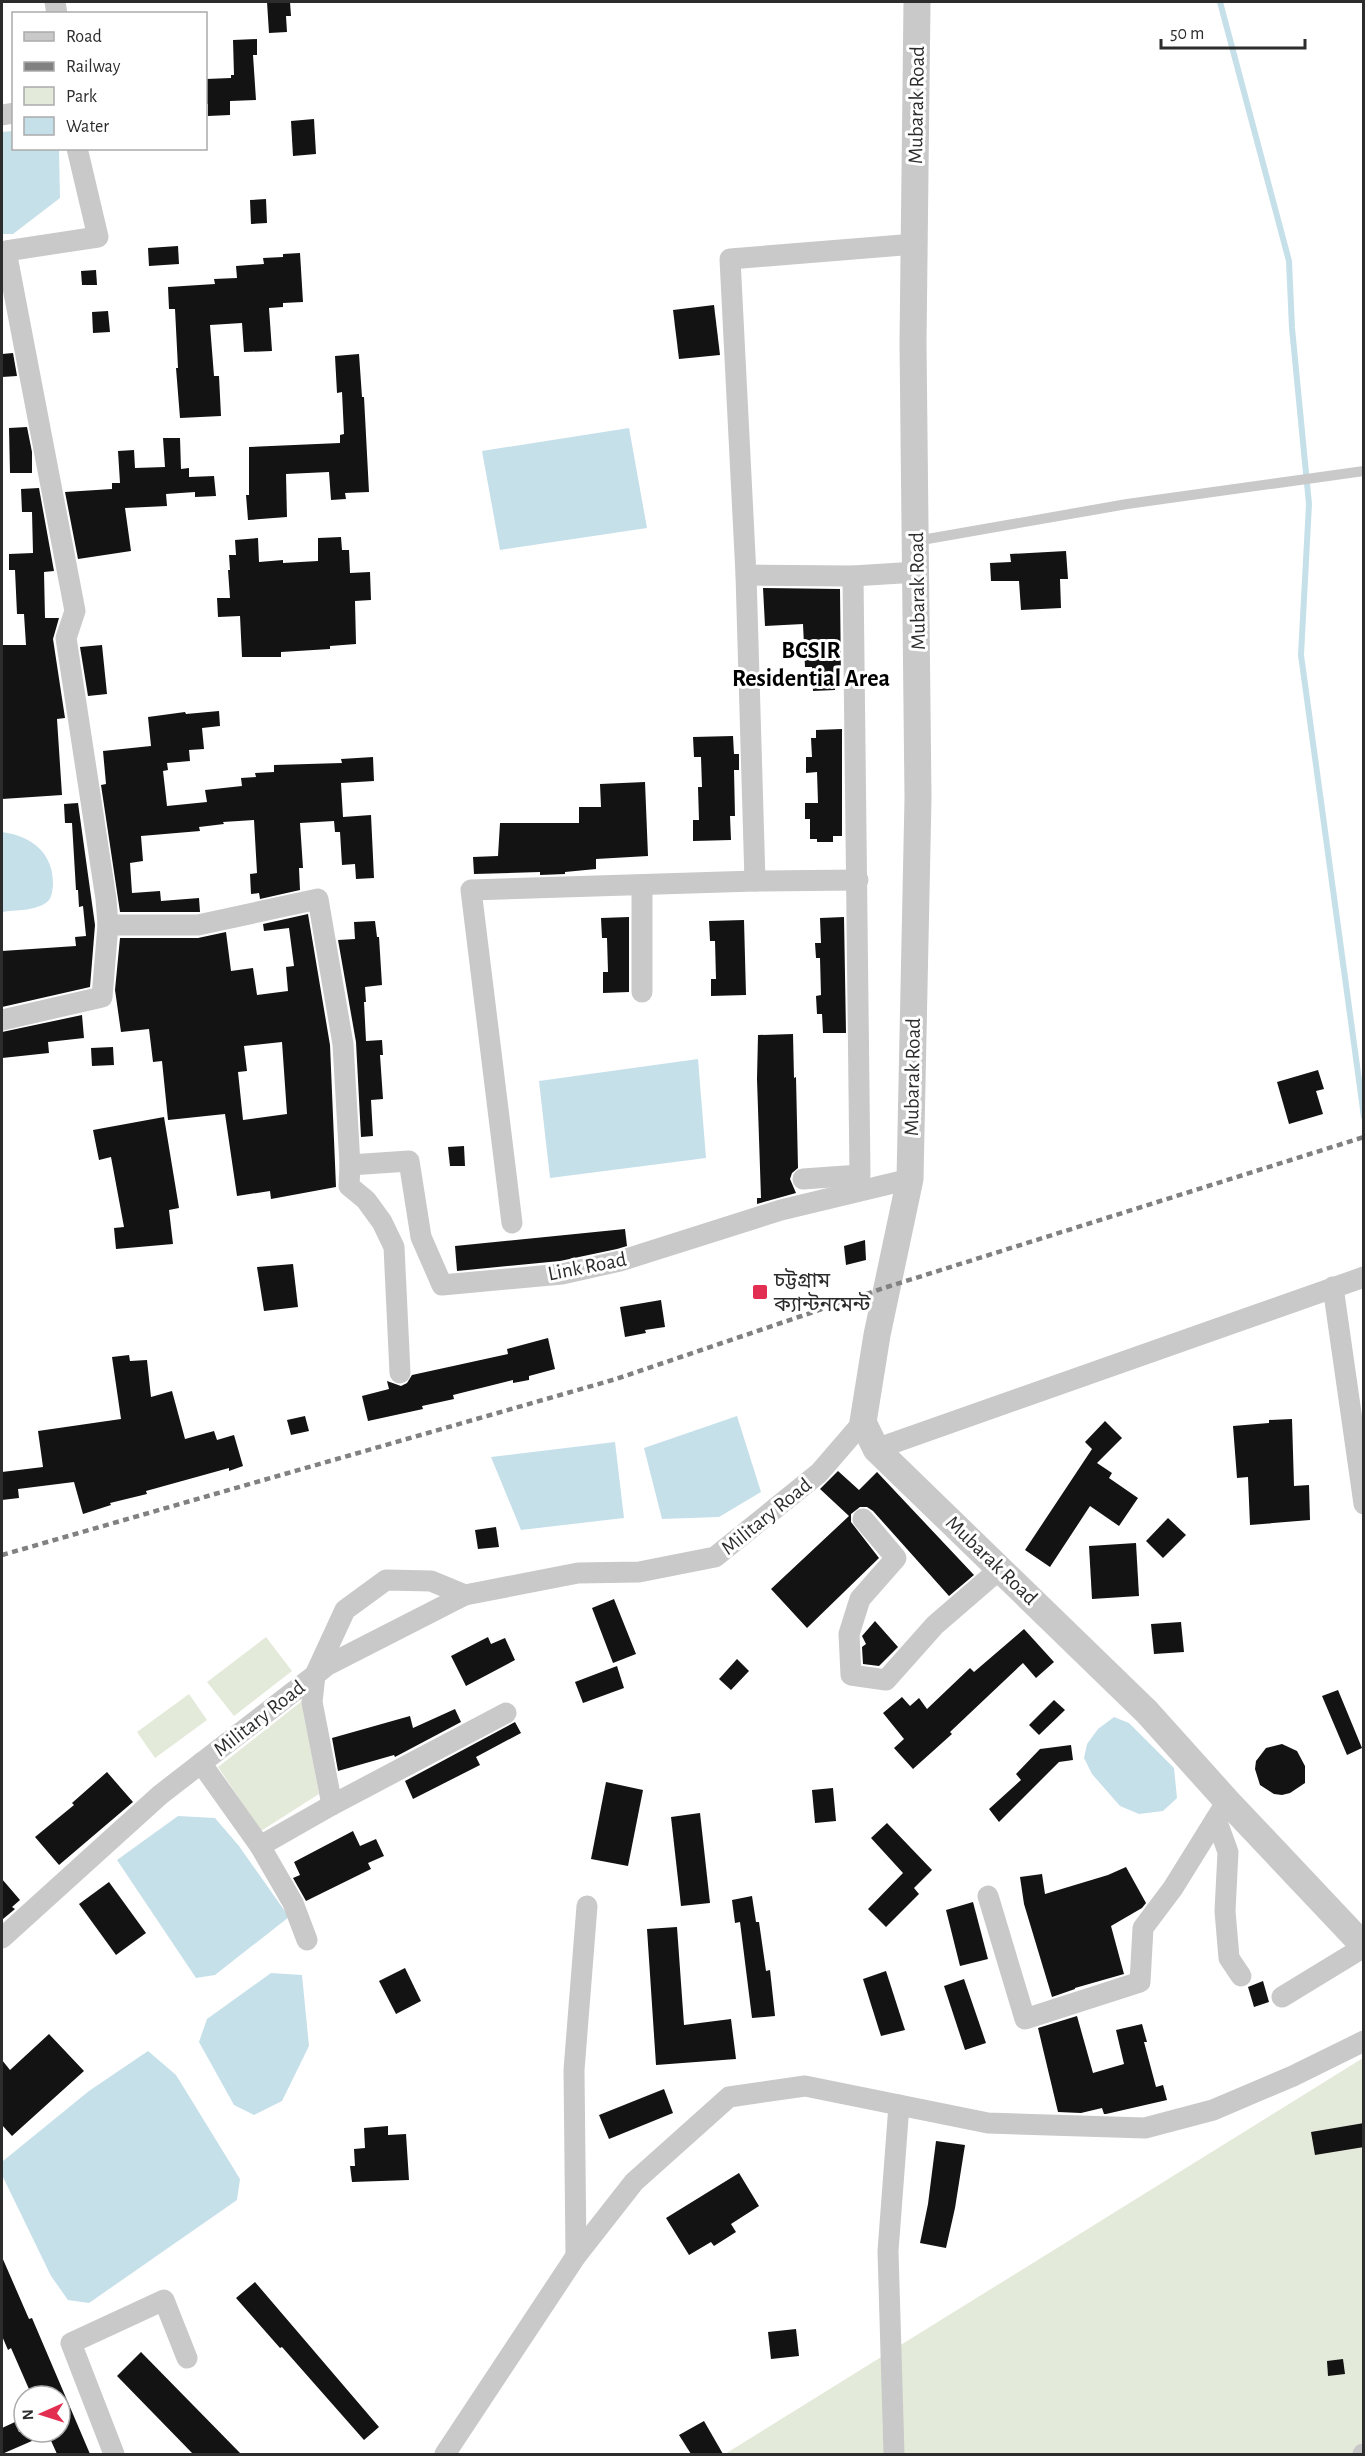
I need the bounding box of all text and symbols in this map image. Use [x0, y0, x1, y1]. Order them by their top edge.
legend [12, 12, 207, 150]
scale bar [1161, 12, 1305, 50]
text: 50 m [1170, 25, 1204, 43]
text: Road [66, 28, 102, 46]
street label: Mubarak Road [905, 46, 928, 164]
text: Railway [66, 58, 121, 76]
text: Park [66, 88, 98, 106]
text: Water [66, 118, 109, 136]
street label: Mubarak Road [906, 532, 929, 650]
district label: BCSIR Residential Area [732, 639, 890, 691]
street label: Mubarak Road [901, 1018, 924, 1136]
street label: Link Road [546, 1249, 628, 1284]
place label: চট্টগ্রাম ক্যান্টনমেন্ট [773, 1268, 871, 1315]
marker: চট্টগ্রাম ক্যান্টনমেন্ট [751, 1283, 769, 1301]
street label: Military Road [717, 1474, 816, 1559]
street label: Mubarak Road [942, 1512, 1042, 1609]
street label: Military Road [210, 1676, 309, 1760]
north arrow [12, 2384, 72, 2444]
text: N [20, 2409, 36, 2421]

